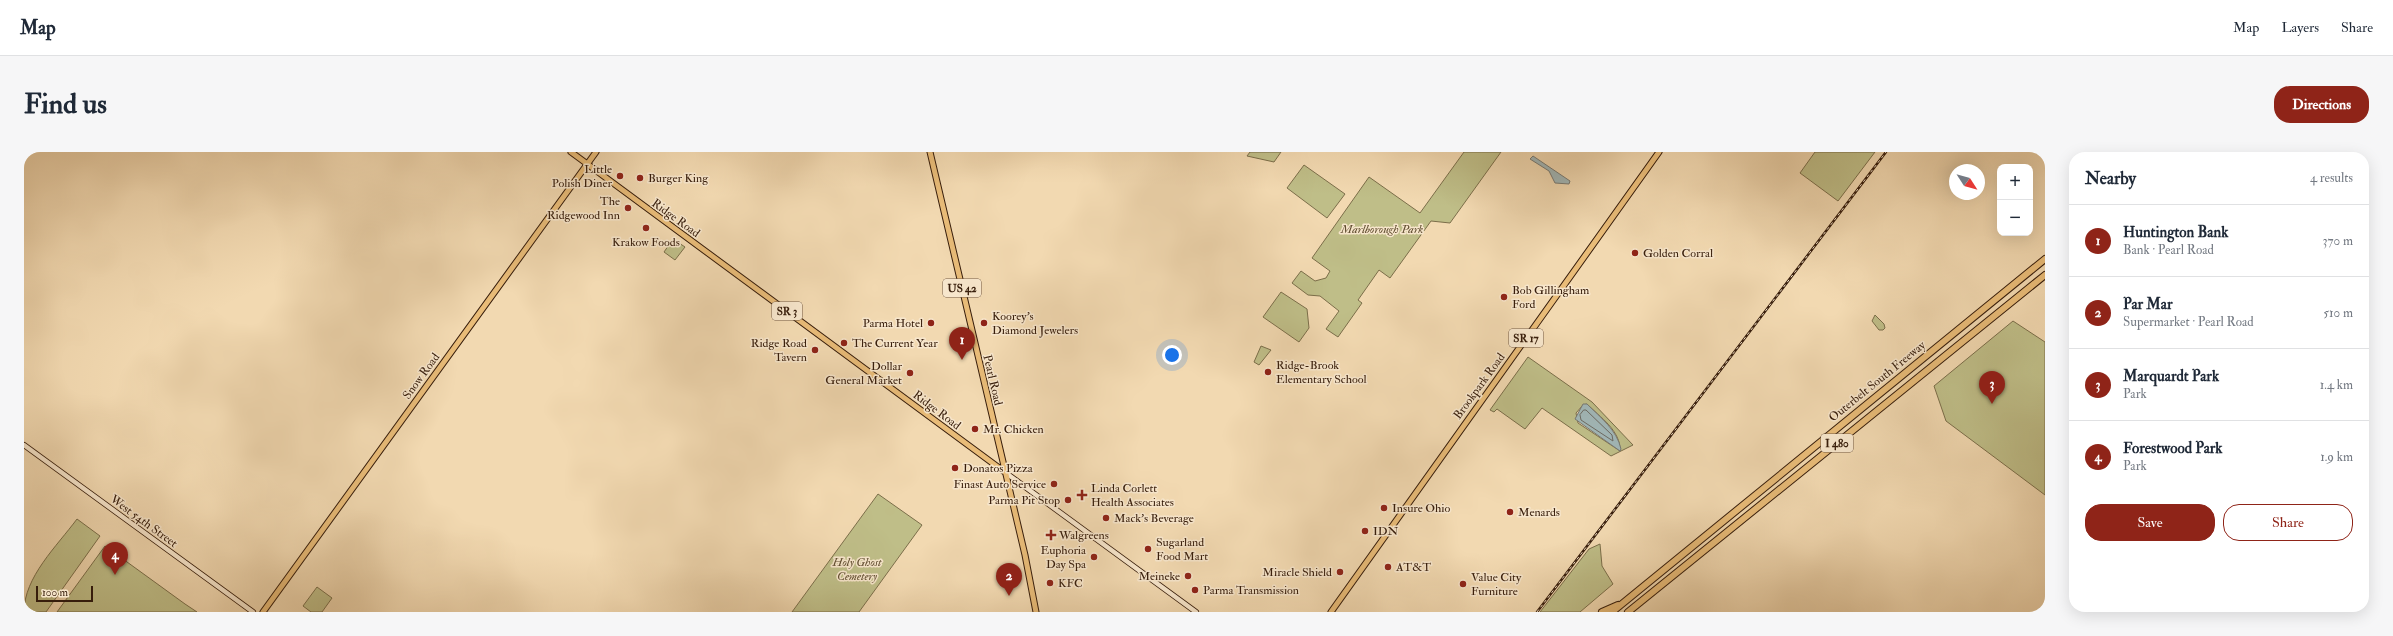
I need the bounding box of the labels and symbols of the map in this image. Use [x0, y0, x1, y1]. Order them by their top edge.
place label: Little Polish Diner [552, 162, 613, 191]
north arrow [1949, 164, 1985, 200]
marker: Little Polish Diner [615, 171, 625, 181]
place label: Burger King [648, 171, 709, 186]
marker: Burger King [635, 173, 645, 183]
place label: The Ridgewood Inn [547, 194, 620, 223]
street label: Ridge Road [649, 196, 703, 241]
marker: The Ridgewood Inn [623, 203, 633, 213]
park label: Marlborough Park [1340, 222, 1423, 237]
marker: Krakow Foods [641, 223, 651, 233]
place label: Krakow Foods [612, 235, 680, 250]
place label: Golden Corral [1643, 246, 1713, 261]
marker: Golden Corral [1630, 248, 1640, 258]
road number: US 42 [943, 279, 981, 297]
place label: Bob Gillingham Ford [1512, 283, 1590, 312]
marker: Bob Gillingham Ford [1499, 292, 1509, 302]
road number: SR 3 [772, 302, 802, 320]
place label: Koorey's Diamond Jewelers [992, 309, 1078, 338]
place label: Parma Hotel [863, 316, 923, 331]
marker: Parma Hotel [926, 318, 936, 328]
marker: Koorey's Diamond Jewelers [979, 318, 989, 328]
pin: 1 [949, 327, 975, 360]
road number: SR 17 [1509, 329, 1543, 347]
place label: Ridge Road Tavern [751, 336, 807, 365]
place label: The Current Year [852, 336, 938, 351]
street label: Outerbelt South Freeway [1826, 337, 1929, 425]
marker: The Current Year [839, 338, 849, 348]
marker: Ridge Road Tavern [810, 345, 820, 355]
your location [1162, 345, 1182, 365]
street label: Snow Road [400, 350, 443, 402]
street label: Brookpark Road [1450, 350, 1508, 422]
street label: Pearl Road [979, 353, 1006, 407]
place label: Ridge-Brook Elementary School [1276, 358, 1367, 387]
place label: Dollar General Market [825, 359, 903, 388]
marker: Ridge-Brook Elementary School [1263, 367, 1273, 377]
marker: Dollar General Market [905, 368, 915, 378]
pin: 3 [1979, 371, 2005, 404]
street label: Ridge Road [910, 388, 964, 433]
place label: Mr. Chicken [983, 422, 1044, 437]
marker: Mr. Chicken [970, 424, 980, 434]
road number: I 480 [1821, 434, 1853, 452]
place label: Donatos Pizza [963, 461, 1034, 476]
marker: Donatos Pizza [950, 463, 960, 473]
place label: Finast Auto Service [953, 477, 1046, 492]
marker: Finast Auto Service [1049, 479, 1059, 489]
place label: Linda Corlett Health Associates [1091, 481, 1174, 510]
marker: Linda Corlett Health Associates [1076, 489, 1088, 501]
street label: West 54th Street [106, 491, 180, 551]
place label: Parma Pit Stop [988, 493, 1060, 508]
marker: Parma Pit Stop [1063, 495, 1073, 505]
place label: Insure Ohio [1392, 501, 1450, 516]
marker: Insure Ohio [1379, 503, 1389, 513]
place label: Menards [1518, 505, 1560, 520]
marker: Menards [1505, 507, 1515, 517]
place label: Mack's Beverage [1114, 511, 1194, 526]
marker: Mack's Beverage [1101, 513, 1111, 523]
place label: IDN [1373, 524, 1398, 539]
marker: IDN [1360, 526, 1370, 536]
place label: Walgreens [1058, 528, 1109, 543]
marker: Walgreens [1046, 530, 1056, 540]
place label: Sugarland Food Mart [1156, 535, 1208, 564]
pin: 4 [102, 542, 128, 575]
place label: Euphoria Day Spa [1040, 543, 1087, 572]
marker: Sugarland Food Mart [1143, 544, 1153, 554]
marker: Euphoria Day Spa [1089, 552, 1099, 562]
park label: Holy Ghost Cemetery [832, 555, 882, 584]
place label: AT&T [1395, 560, 1431, 575]
marker: AT&T [1383, 562, 1393, 572]
pin: 2 [996, 563, 1022, 596]
place label: Miracle Shield [1262, 565, 1332, 580]
marker: Miracle Shield [1335, 567, 1345, 577]
place label: Meineke [1139, 569, 1180, 584]
place label: Value City Furniture [1471, 570, 1522, 599]
marker: Meineke [1183, 571, 1193, 581]
place label: KFC [1058, 576, 1083, 591]
marker: KFC [1045, 578, 1055, 588]
marker: Value City Furniture [1458, 579, 1468, 589]
place label: Parma Transmission [1203, 583, 1299, 598]
scale bar [36, 584, 93, 603]
marker: Parma Transmission [1190, 585, 1200, 595]

